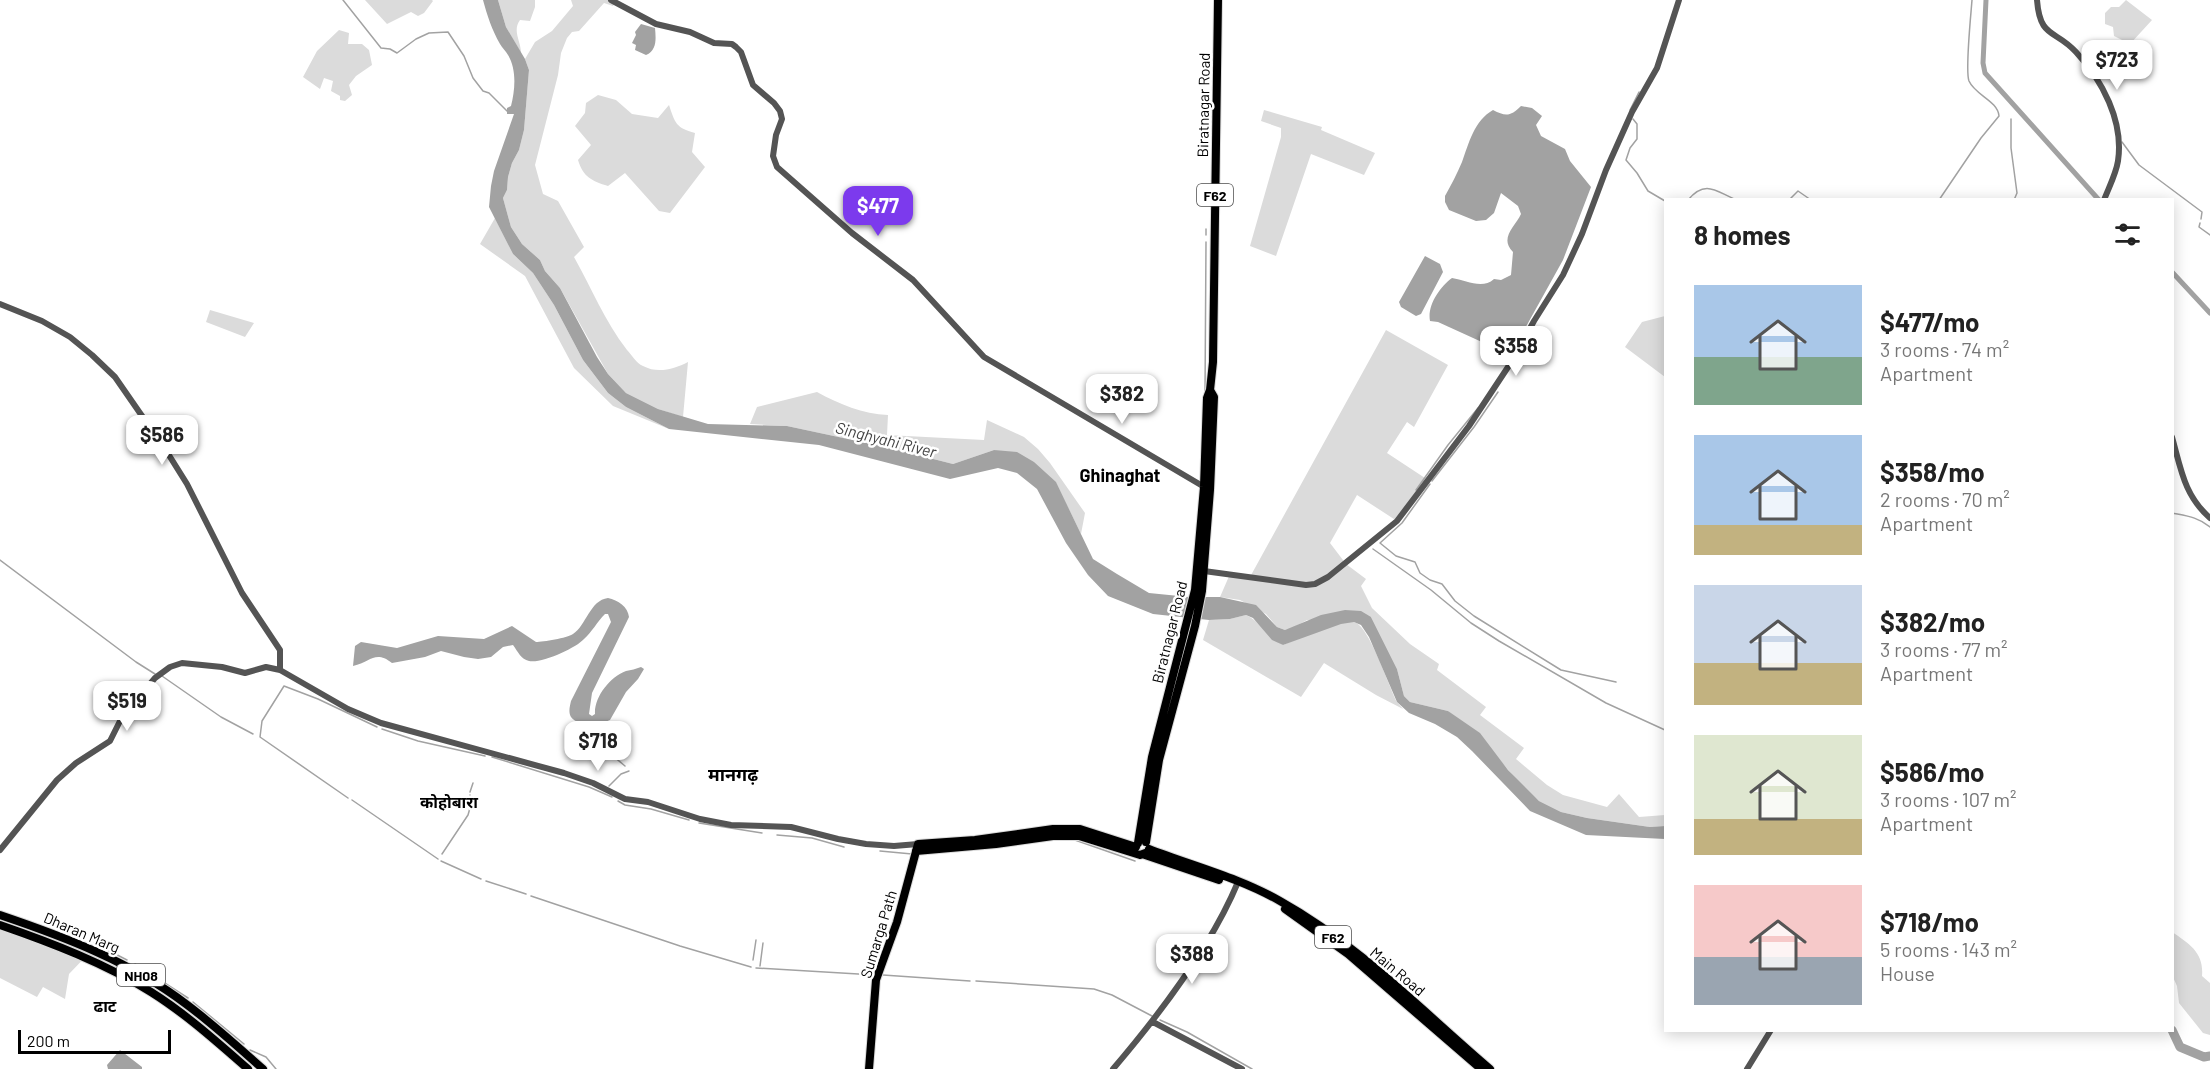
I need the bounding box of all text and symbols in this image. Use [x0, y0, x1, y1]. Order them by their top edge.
pin: $723 [2081, 40, 2153, 91]
text: $723 [2095, 47, 2139, 71]
street label: Biratnagar Road [1193, 52, 1213, 158]
road number: F62 [1197, 184, 1233, 206]
pin: $477 [842, 186, 914, 237]
text: $477 [857, 193, 899, 217]
icon: filters [2111, 218, 2144, 251]
text: 8 homes [1694, 219, 1791, 250]
text: $477/mo [1880, 306, 1980, 337]
icon: home [1742, 309, 1814, 381]
pin: $358 [1480, 326, 1552, 377]
text: $358 [1494, 333, 1538, 357]
text: 3 rooms · 74 m² [1880, 337, 2009, 361]
text: Apartment [1880, 361, 1973, 385]
pin: $382 [1086, 374, 1158, 425]
text: $382 [1100, 381, 1144, 405]
pin: $586 [126, 415, 198, 466]
water label: Singhyahi River [834, 417, 940, 461]
text: $586 [140, 422, 184, 446]
text: $358/mo [1880, 456, 1985, 487]
icon: home [1742, 459, 1814, 531]
district label: Ghinaghat [1080, 464, 1161, 486]
text: 2 rooms · 70 m² [1880, 487, 2010, 511]
text: Apartment [1880, 511, 1973, 535]
street label: Biratnagar Road [1148, 579, 1190, 685]
text: $382/mo [1880, 606, 1985, 637]
icon: home [1742, 609, 1814, 681]
text: 3 rooms · 77 m² [1880, 637, 2008, 661]
text: Apartment [1880, 661, 1973, 685]
pin: $519 [91, 681, 163, 732]
text: $519 [107, 688, 147, 712]
pin: $718 [562, 721, 634, 772]
text: $718 [578, 728, 618, 752]
text: $586/mo [1880, 756, 1985, 787]
icon: home [1742, 759, 1814, 831]
district label: मानगढ़ [708, 763, 759, 785]
text: 3 rooms · 107 m² [1880, 787, 2016, 811]
district label: कोहोबारा [420, 792, 478, 811]
text: Apartment [1880, 811, 1973, 835]
street label: Sumarga Path [856, 888, 900, 980]
text: $718/mo [1880, 906, 1979, 937]
street label: Dharan Marg [41, 908, 123, 956]
icon: home [1742, 909, 1814, 981]
road number: F62 [1315, 926, 1351, 948]
pin: $388 [1156, 934, 1228, 985]
text: 5 rooms · 143 m² [1880, 937, 2017, 961]
text: $388 [1170, 941, 1214, 965]
street label: Main Road [1367, 943, 1429, 999]
text: House [1880, 961, 1935, 985]
road number: NH08 [117, 964, 165, 986]
district label: ढाट [94, 996, 117, 1015]
scale bar [18, 1027, 171, 1054]
text: 200 m [27, 1031, 70, 1050]

